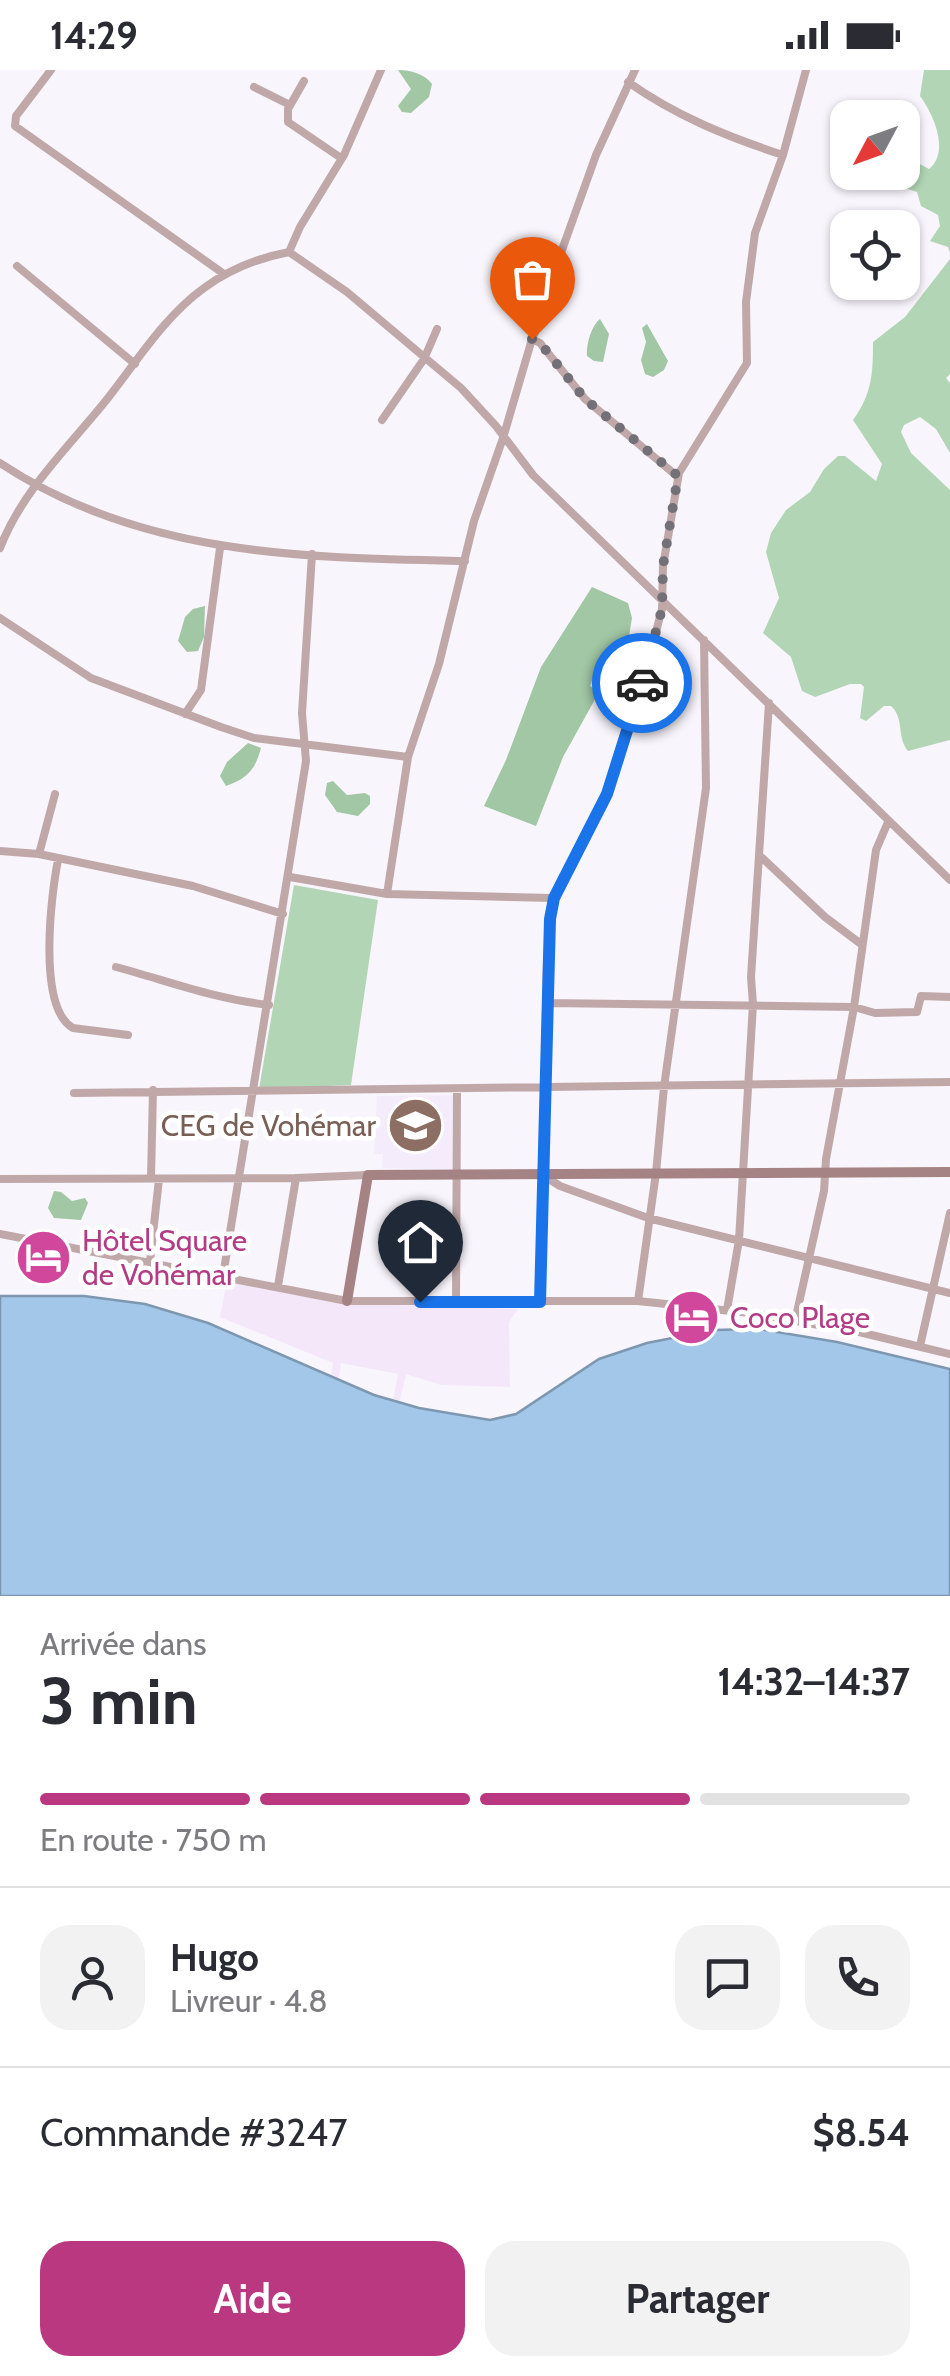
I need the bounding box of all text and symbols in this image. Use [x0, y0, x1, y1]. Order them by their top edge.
text: 14:29 [50, 12, 138, 59]
north arrow [830, 100, 920, 190]
map controls [830, 100, 920, 300]
button: locate [830, 210, 920, 300]
pin [490, 237, 575, 340]
icon: bag [505, 252, 560, 307]
courier [592, 633, 692, 733]
icon: car [615, 656, 670, 711]
school or university icon: CEG de Vohémar [385, 1095, 445, 1155]
place label: CEG de Vohémar [161, 1107, 377, 1144]
pin [378, 1200, 463, 1303]
icon: home [393, 1215, 448, 1270]
place label: Hôtel Square de Vohémar [82, 1222, 247, 1293]
hotel icon: Hôtel Square de Vohémar [13, 1227, 73, 1287]
hotel icon: Coco Plage [661, 1287, 721, 1347]
place label: Coco Plage [730, 1299, 870, 1336]
text: Arrivée dans [40, 1624, 206, 1663]
text: 14:32–14:37 [717, 1658, 910, 1705]
text: 3 min [40, 1661, 198, 1740]
text: En route · 750 m [40, 1820, 267, 1859]
button: person [40, 1925, 145, 2030]
button: chat [675, 1925, 780, 2030]
button: phone [805, 1925, 910, 2030]
text: Hugo [170, 1934, 259, 1981]
text: Livreur · 4.8 [170, 1981, 328, 2020]
text: Commande #3247 [40, 2109, 347, 2156]
text: $8.54 [813, 2109, 910, 2156]
button: Aide [40, 2241, 465, 2356]
button: Partager [485, 2241, 910, 2356]

